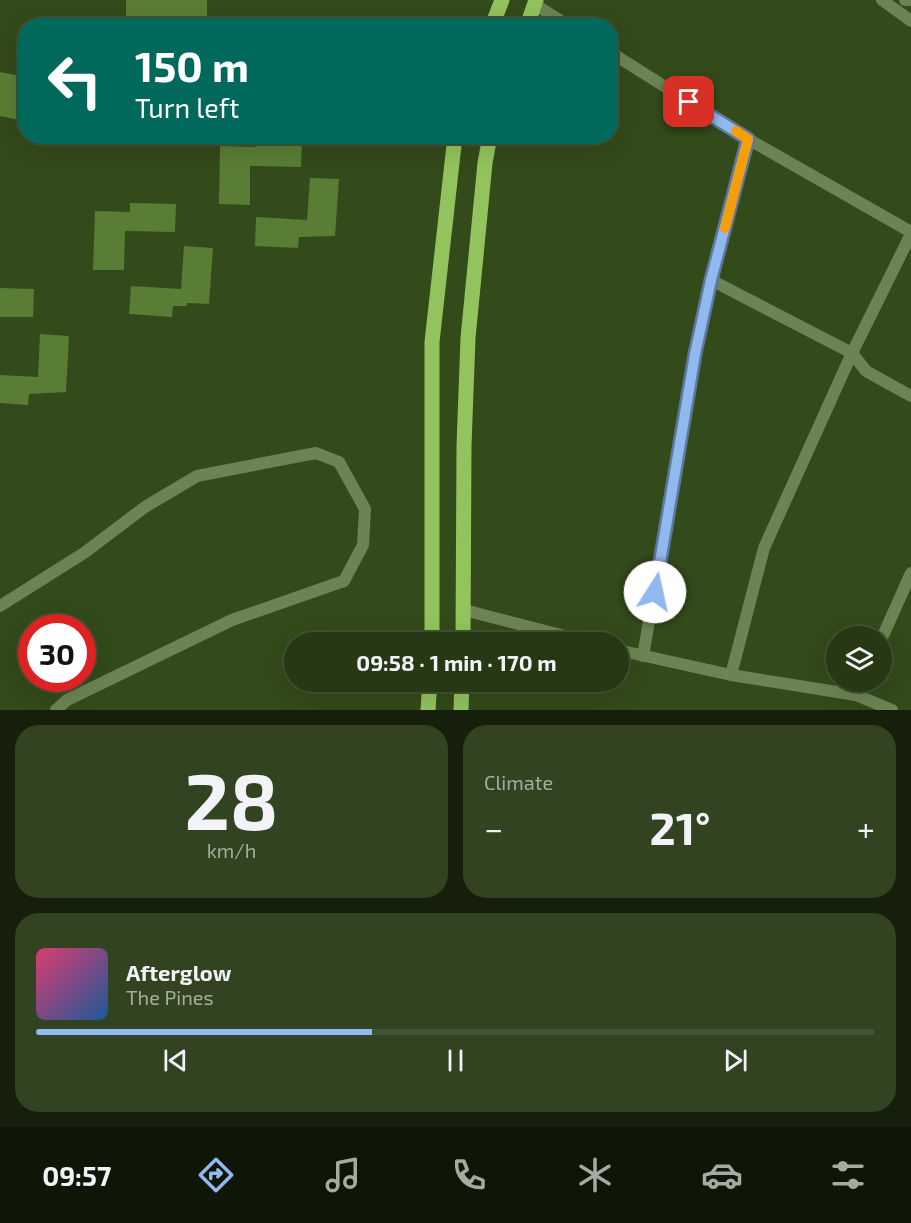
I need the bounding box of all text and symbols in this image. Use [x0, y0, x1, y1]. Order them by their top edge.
text: 150 m [135, 40, 249, 90]
icon: left [36, 42, 114, 120]
pin [663, 76, 714, 127]
icon: arrive [672, 85, 705, 118]
text: Turn left [135, 91, 239, 123]
position arrow [623, 560, 687, 624]
speed limit sign: 30 [18, 614, 96, 692]
map controls [826, 626, 892, 692]
button: layers [826, 626, 892, 692]
text: 09:58 · 1 min · 170 m [356, 649, 557, 675]
text: 28 [185, 752, 278, 846]
text: Climate [484, 770, 553, 794]
text: 21° [650, 800, 711, 854]
text: − [484, 808, 503, 848]
text: + [857, 808, 875, 848]
text: km/h [207, 838, 256, 862]
text: Afterglow [126, 959, 231, 985]
text: The Pines [126, 985, 214, 1009]
icon: previous [159, 1044, 192, 1077]
icon: pause [439, 1044, 472, 1077]
icon: next [719, 1044, 752, 1077]
icon: directions [195, 1154, 237, 1196]
icon: music [322, 1154, 364, 1196]
icon: phone [448, 1154, 490, 1196]
icon: climate [574, 1154, 616, 1196]
icon: car [701, 1154, 743, 1196]
icon: filters [827, 1154, 869, 1196]
text: 09:57 [42, 1159, 111, 1191]

